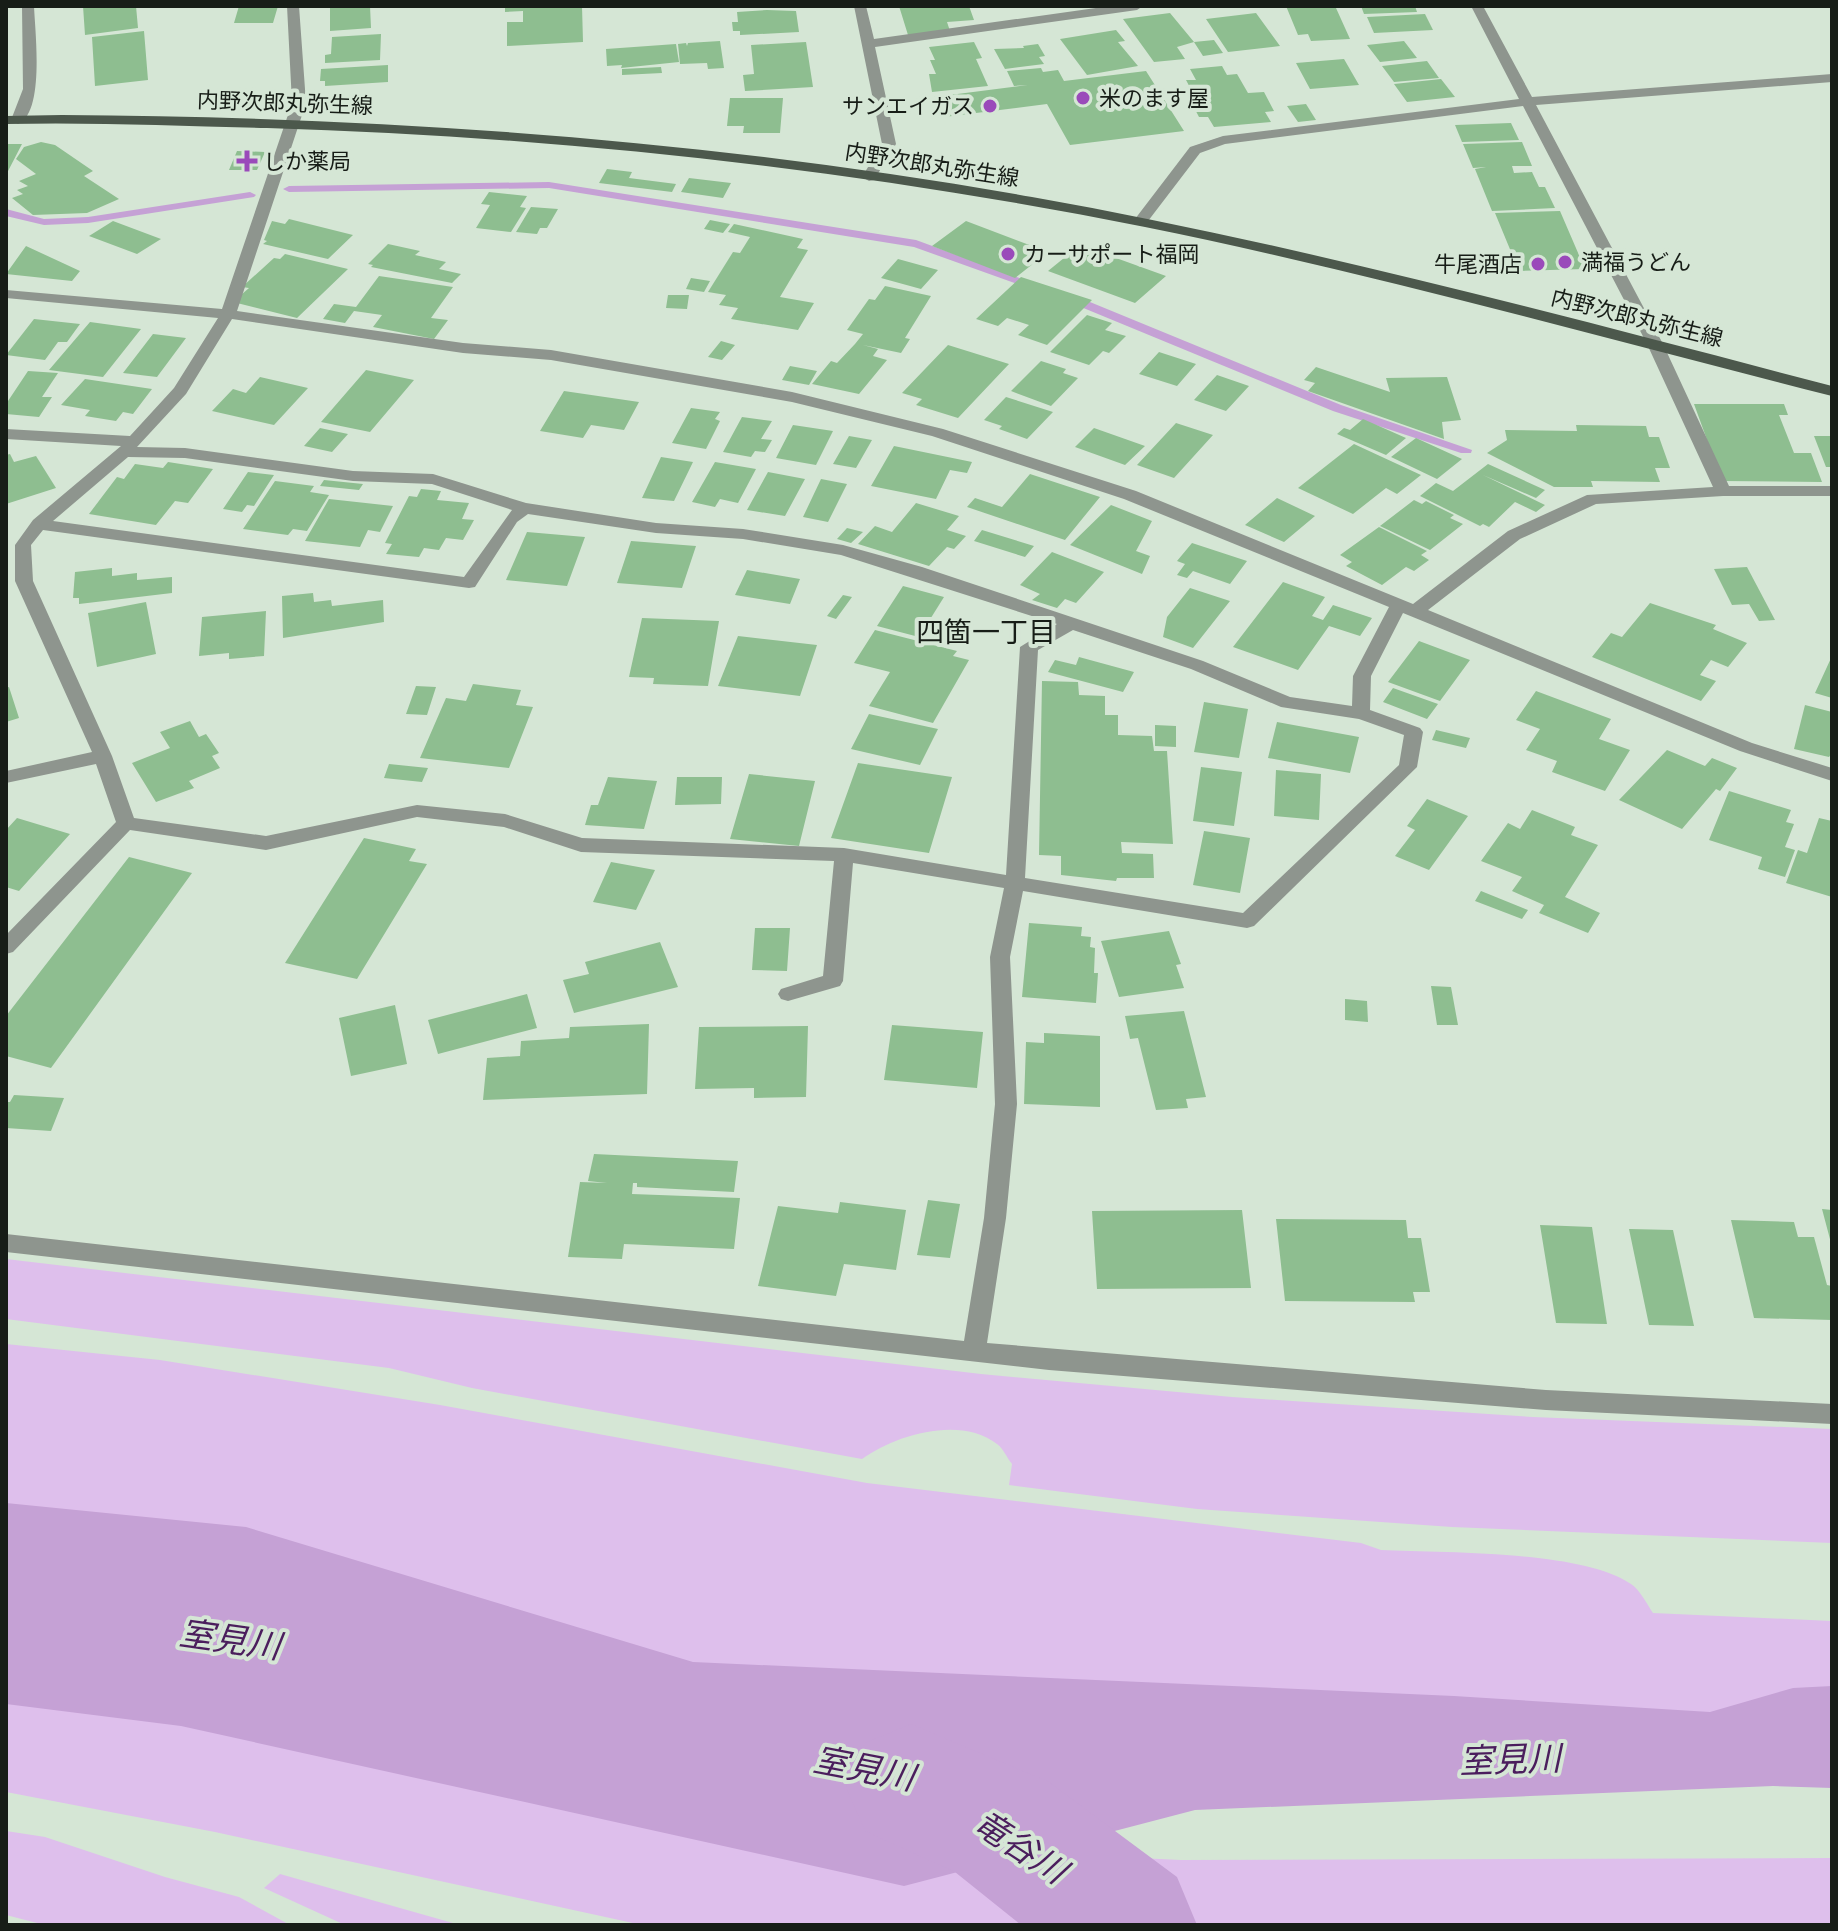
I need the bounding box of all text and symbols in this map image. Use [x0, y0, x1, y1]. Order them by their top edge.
place label: 米のます屋 [1099, 85, 1209, 112]
street label: 内野次郎丸弥生線 [197, 86, 373, 120]
marker: 米のます屋 [1074, 89, 1092, 107]
place label: サンエイガス [842, 93, 974, 120]
marker: サンエイガス [981, 97, 999, 115]
street label: 内野次郎丸弥生線 [843, 138, 1021, 192]
place label: しか薬局 [263, 148, 351, 175]
marker: しか薬局 [238, 152, 256, 170]
place label: カーサポート福岡 [1024, 241, 1200, 268]
marker: カーサポート福岡 [999, 245, 1017, 263]
place label: 満福うどん [1581, 249, 1691, 276]
place label: 牛尾酒店 [1434, 251, 1522, 278]
marker: 満福うどん [1556, 253, 1574, 271]
marker: 牛尾酒店 [1529, 255, 1547, 273]
street label: 内野次郎丸弥生線 [1548, 284, 1726, 352]
district label: 四箇一丁目 [916, 616, 1056, 649]
water label: 室見川 [177, 1613, 286, 1668]
water label: 室見川 [1458, 1738, 1565, 1782]
water label: 室見川 [810, 1739, 921, 1799]
water label: 竜谷川 [966, 1802, 1076, 1894]

